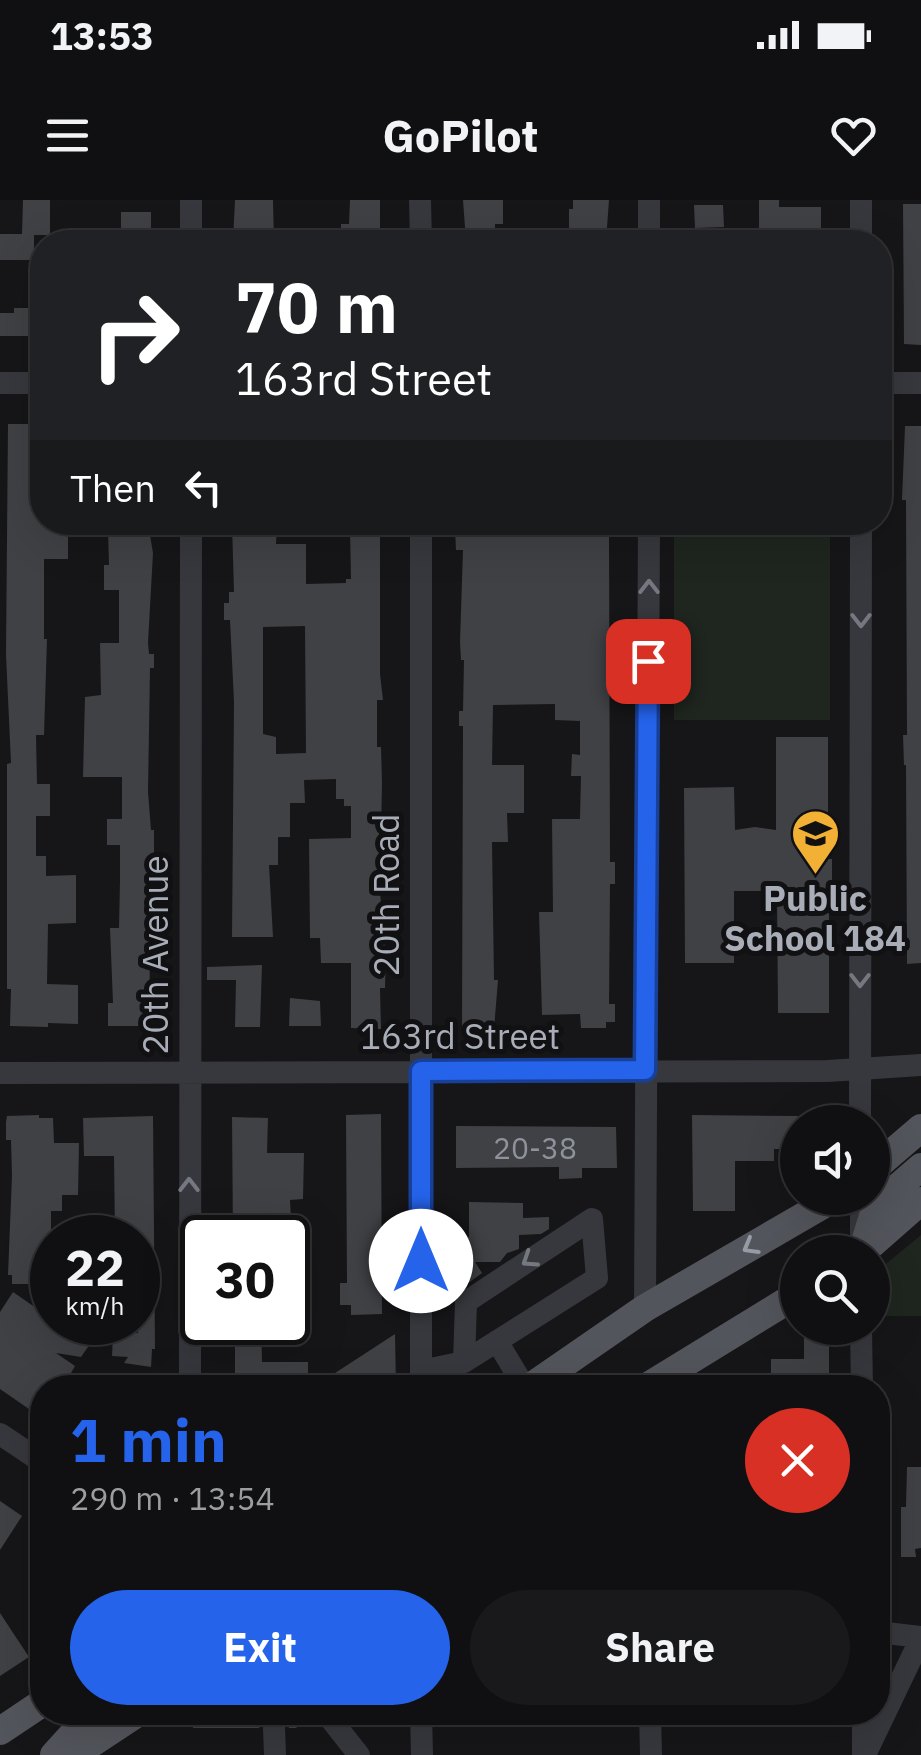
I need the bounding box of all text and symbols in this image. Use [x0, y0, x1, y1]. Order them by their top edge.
text: 13:53 [50, 11, 154, 60]
text: GoPilot [382, 106, 539, 164]
icon: menu [40, 108, 95, 163]
icon: heart [826, 108, 881, 163]
text: 70 m [235, 261, 398, 352]
icon: right [70, 270, 200, 400]
text: 163rd Street [235, 349, 492, 407]
icon: left [176, 460, 231, 515]
text: Then [70, 463, 156, 512]
one-way arrow [638, 579, 659, 595]
one-way arrow [850, 612, 872, 628]
pin [606, 619, 691, 704]
icon: arrive [621, 634, 676, 689]
school or university icon: Public School 184 [789, 808, 841, 876]
street label: 20th Road [363, 814, 409, 976]
street label: 20th Avenue [132, 855, 178, 1055]
place label: Public School 184 [724, 875, 906, 961]
one-way arrow [849, 972, 871, 988]
street label: 163rd Street [360, 1013, 560, 1059]
map controls [780, 1105, 890, 1345]
button: sound [780, 1105, 890, 1215]
house number: 20-38 [493, 1128, 577, 1167]
one-way arrow [178, 1177, 200, 1192]
position arrow [369, 1209, 473, 1313]
speed limit sign: 30 [180, 1215, 310, 1345]
one-way arrow [743, 1234, 761, 1254]
text: 22 [65, 1235, 125, 1300]
button: search [780, 1235, 890, 1345]
one-way arrow [522, 1248, 540, 1267]
text: km/h [66, 1289, 124, 1322]
text: 1 min [70, 1400, 227, 1479]
button: close [745, 1408, 850, 1513]
text: 290 m · 13:54 [70, 1477, 275, 1519]
button: Exit [70, 1590, 450, 1705]
button: Share [470, 1590, 850, 1705]

